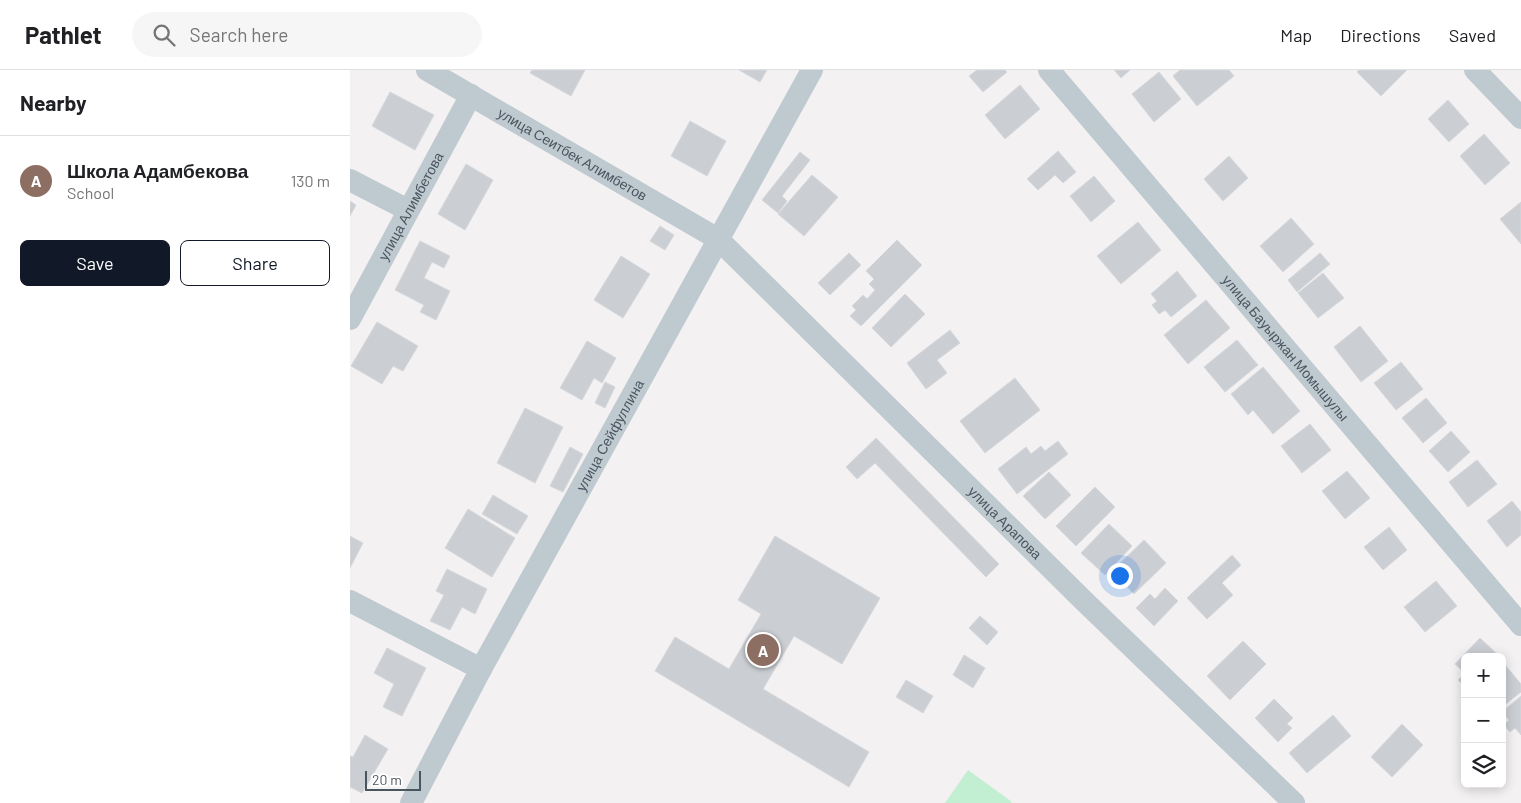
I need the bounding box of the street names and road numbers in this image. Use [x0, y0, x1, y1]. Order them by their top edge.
street label: улица Сеитбек Алимбетов [495, 104, 650, 204]
street label: улица Алимбетова [374, 149, 447, 263]
street label: улица Бауыржан Момышулы [1219, 271, 1353, 424]
street label: улица Сейфуллина [572, 376, 647, 494]
street label: улица Арапова [965, 482, 1046, 563]

